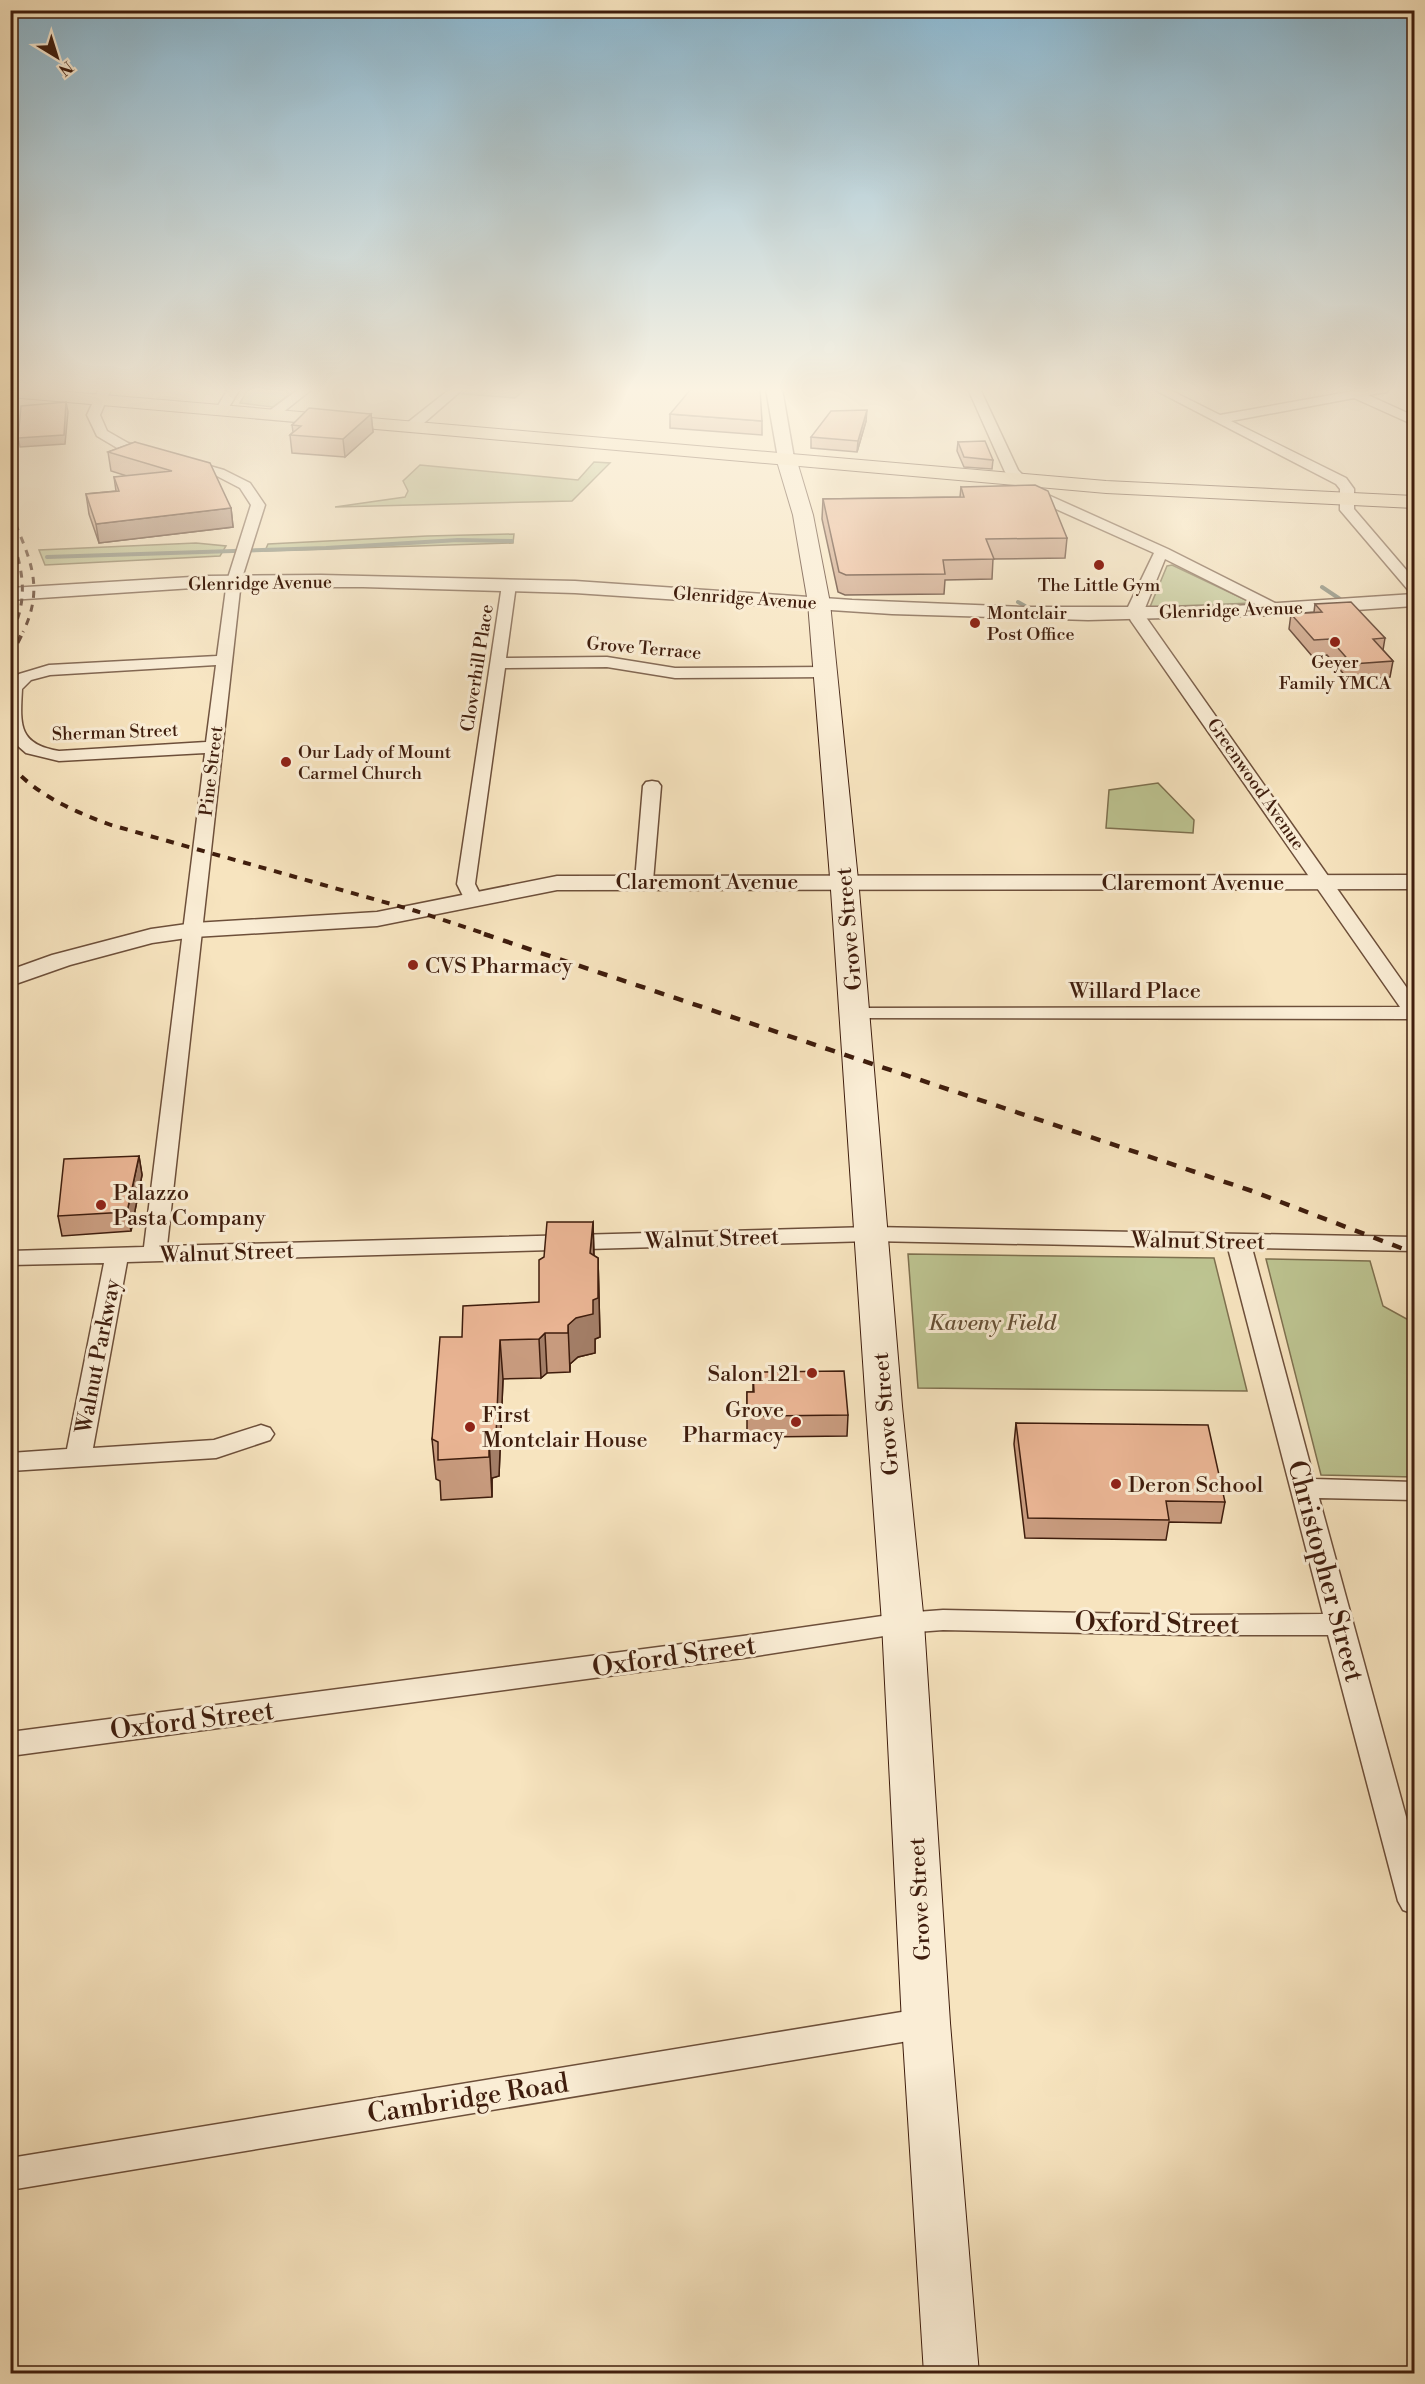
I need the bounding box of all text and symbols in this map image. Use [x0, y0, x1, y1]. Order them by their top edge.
north arrow [27, 27, 87, 87]
text: N [54, 56, 77, 80]
marker: The Little Gym [1092, 558, 1106, 572]
street label: Glenridge Avenue [188, 571, 332, 596]
place label: The Little Gym [1038, 574, 1160, 597]
street label: Glenridge Avenue [672, 582, 818, 615]
street label: Glenridge Avenue [1159, 596, 1303, 625]
place label: Montclair Post Office [987, 602, 1075, 646]
street label: Cloverhill Place [456, 603, 499, 733]
marker: Montclair Post Office [968, 616, 982, 630]
street label: Grove Terrace [586, 632, 702, 665]
marker: Geyer Family YMCA [1328, 635, 1342, 649]
place label: Geyer Family YMCA [1279, 651, 1392, 695]
street label: Greenwood Avenue [1202, 714, 1310, 855]
street label: Sherman Street [51, 719, 179, 746]
street label: Pine Street [195, 724, 229, 817]
place label: Our Lady of Mount Carmel Church [298, 741, 452, 785]
marker: Our Lady of Mount Carmel Church [279, 755, 293, 769]
street label: Grove Street [831, 866, 868, 992]
street label: Claremont Avenue [616, 869, 798, 896]
street label: Claremont Avenue [1102, 870, 1284, 897]
place label: CVS Pharmacy [425, 953, 573, 980]
marker: CVS Pharmacy [406, 958, 420, 972]
street label: Willard Place [1068, 978, 1201, 1005]
place label: Palazzo Pasta Company [113, 1180, 266, 1232]
marker: Palazzo Pasta Company [94, 1198, 108, 1212]
street label: Walnut Street [644, 1224, 780, 1255]
street label: Walnut Street [1130, 1227, 1265, 1256]
street label: Walnut Street [159, 1238, 295, 1269]
street label: Walnut Parkway [70, 1276, 127, 1437]
park label: Kaveny Field [928, 1310, 1057, 1337]
street label: Grove Street [868, 1351, 905, 1477]
place label: Salon 121 [708, 1361, 801, 1388]
marker: Salon 121 [805, 1366, 819, 1380]
place label: Grove Pharmacy [683, 1397, 784, 1449]
place label: First Montclair House [482, 1402, 648, 1454]
marker: Grove Pharmacy [789, 1415, 803, 1429]
marker: First Montclair House [463, 1420, 477, 1434]
street label: Christopher Street [1279, 1457, 1371, 1686]
place label: Deron School [1128, 1472, 1264, 1499]
marker: Deron School [1109, 1477, 1123, 1491]
street label: Oxford Street [1074, 1606, 1240, 1642]
street label: Oxford Street [590, 1629, 759, 1685]
street label: Oxford Street [108, 1694, 276, 1748]
street label: Grove Street [904, 1836, 937, 1961]
street label: Cambridge Road [365, 2066, 572, 2132]

